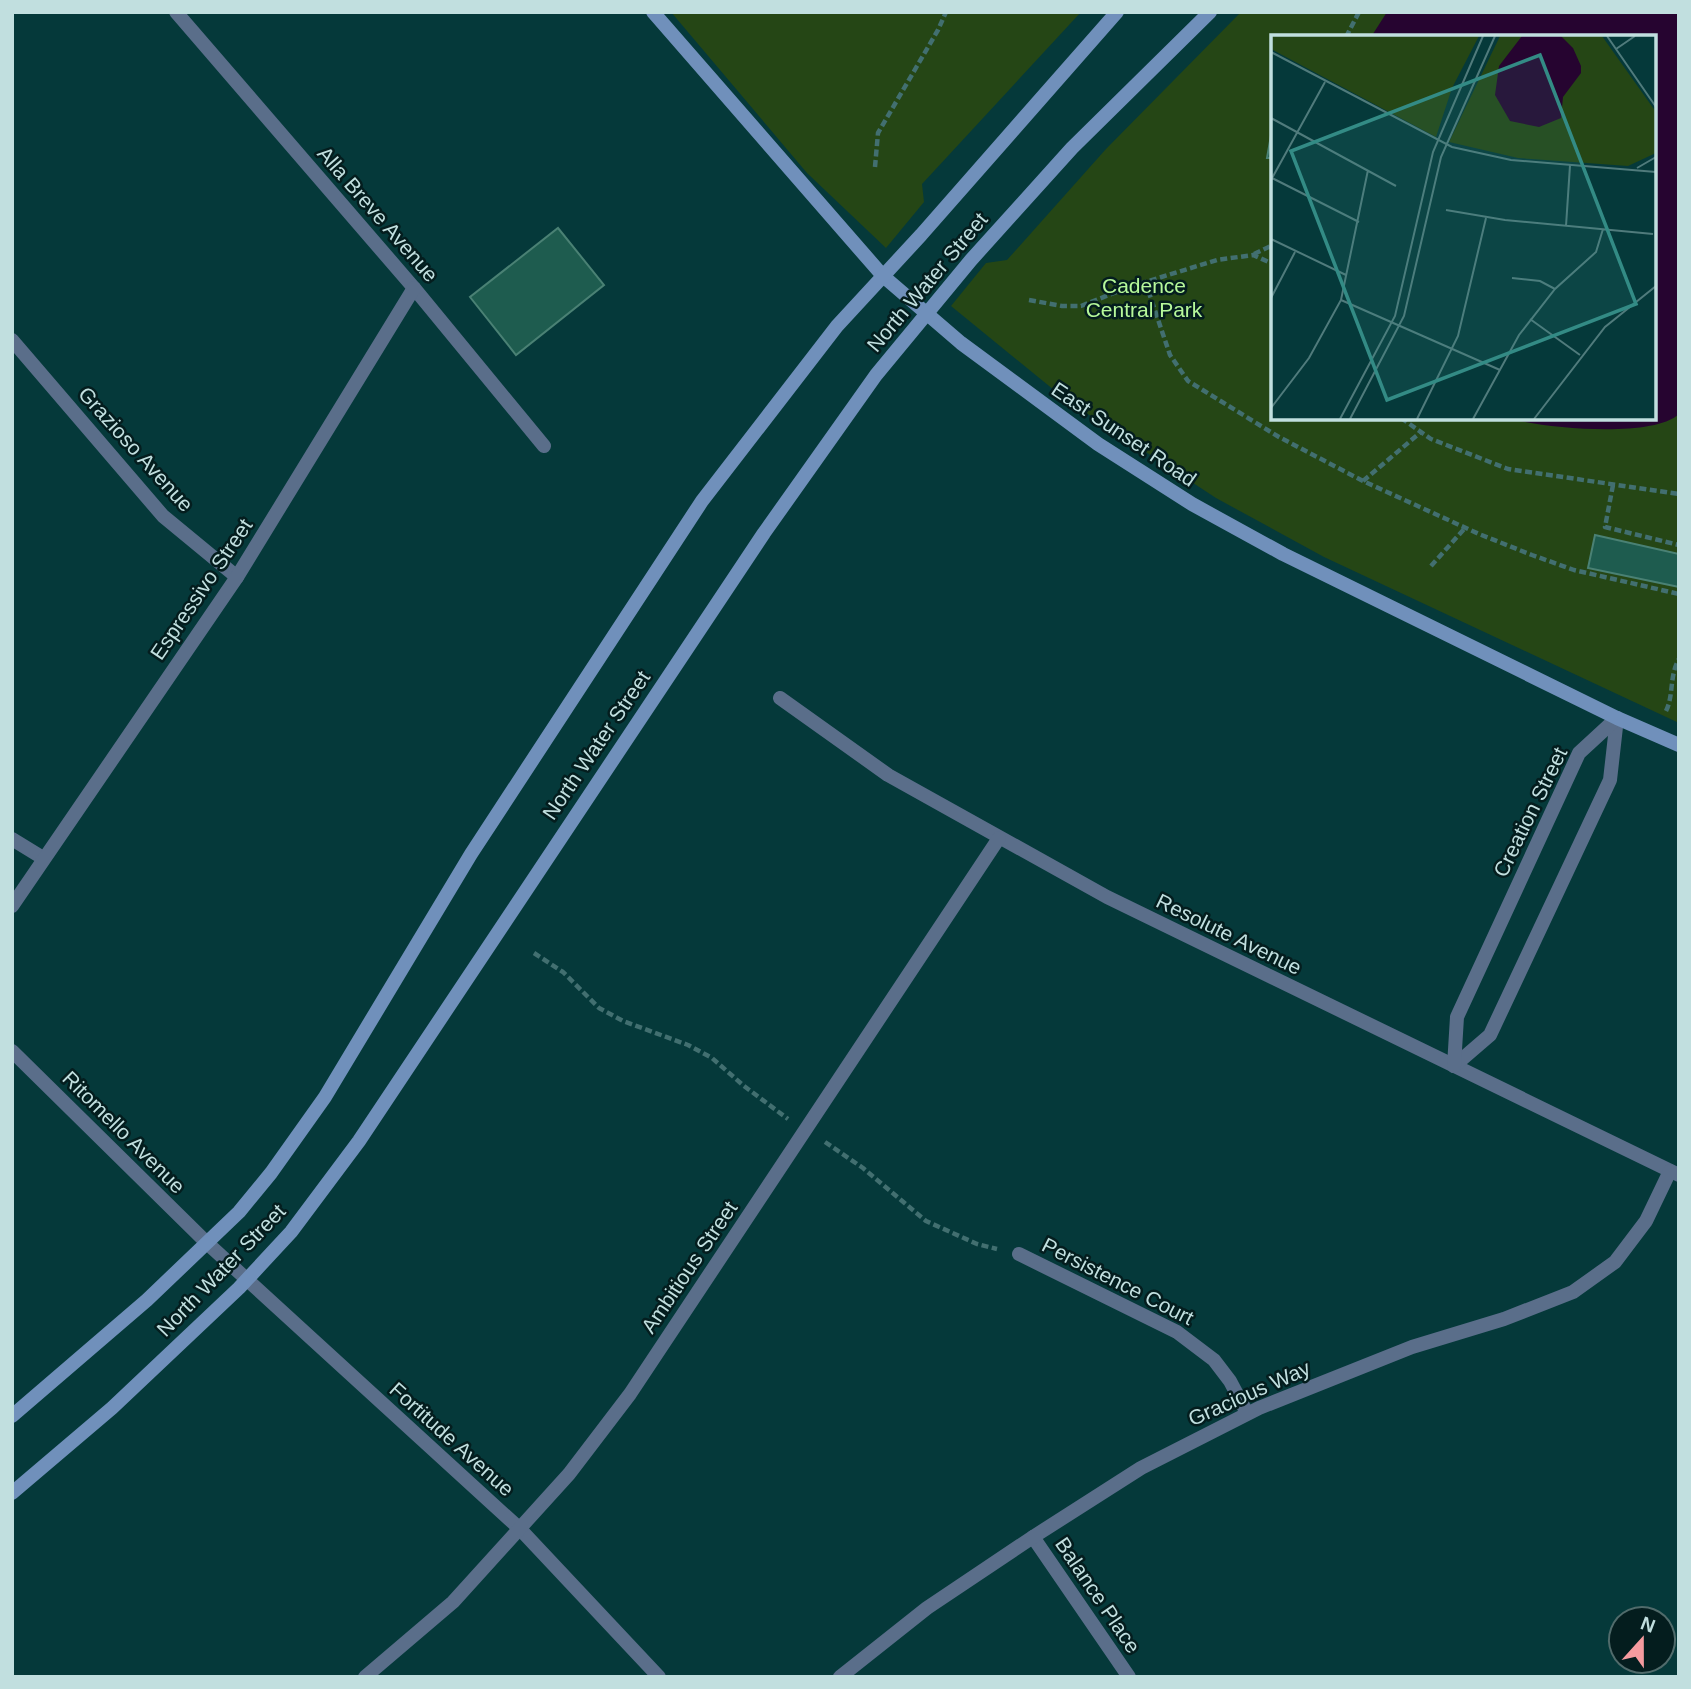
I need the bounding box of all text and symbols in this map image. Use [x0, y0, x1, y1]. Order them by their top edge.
inset map [1271, 35, 1656, 420]
street label: Alla Breve Avenue [313, 142, 443, 286]
street label: North Water Street [862, 208, 992, 356]
park label: Cadence Central Park [1086, 274, 1203, 321]
street label: East Sunset Road [1047, 377, 1201, 491]
street label: Grazioso Avenue [74, 382, 198, 516]
street label: Espressivo Street [145, 514, 257, 664]
street label: North Water Street [538, 666, 654, 824]
street label: Creation Street [1489, 743, 1571, 881]
street label: Resolute Avenue [1153, 889, 1305, 979]
street label: Ritomello Avenue [58, 1066, 190, 1198]
street label: Ambitious Street [636, 1197, 742, 1337]
street label: North Water Street [152, 1199, 290, 1341]
street label: Persistence Court [1038, 1233, 1198, 1329]
street label: Gracious Way [1184, 1356, 1314, 1430]
street label: Fortitude Avenue [385, 1377, 519, 1501]
street label: Balance Place [1051, 1533, 1145, 1657]
north arrow [1607, 1605, 1677, 1675]
text: N [1638, 1612, 1658, 1637]

